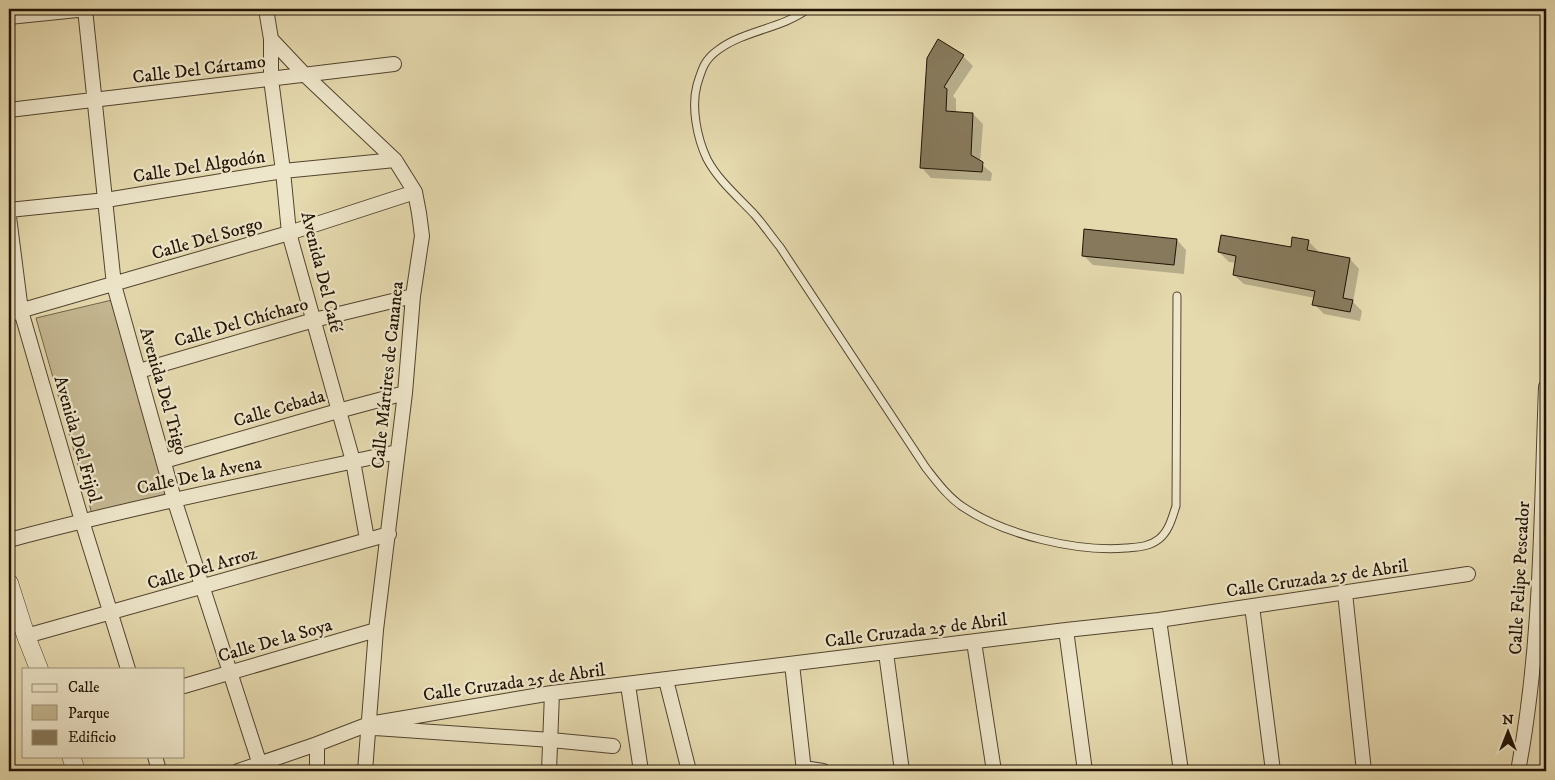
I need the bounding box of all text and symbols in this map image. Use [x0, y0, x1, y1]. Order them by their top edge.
street label: Calle Del Cártamo [131, 51, 267, 89]
street label: Calle Del Algodón [132, 146, 267, 188]
street label: Avenida Del Café [295, 209, 347, 336]
street label: Calle Del Sorgo [149, 213, 265, 265]
street label: Calle Mártires de Cananea [367, 280, 409, 470]
street label: Calle Del Chícharo [172, 293, 311, 353]
street label: Avenida Del Trigo [134, 325, 192, 458]
street label: Avenida Del Frijol [48, 373, 106, 506]
street label: Calle Cebada [231, 385, 328, 432]
street label: Calle De la Avena [135, 452, 264, 500]
street label: Calle Felipe Pescador [1505, 501, 1535, 655]
street label: Calle Del Arroz [145, 543, 260, 595]
street label: Calle Cruzada 25 de Abril [1225, 555, 1410, 603]
street label: Calle Cruzada 25 de Abril [824, 609, 1009, 653]
street label: Calle De la Soya [216, 614, 335, 668]
street label: Calle Cruzada 25 de Abril [422, 659, 607, 707]
legend [22, 668, 185, 758]
text: Calle [68, 678, 100, 697]
text: Parque [68, 704, 109, 723]
north arrow [1482, 708, 1532, 758]
text: N [1502, 711, 1514, 729]
text: Edificio [68, 728, 116, 747]

